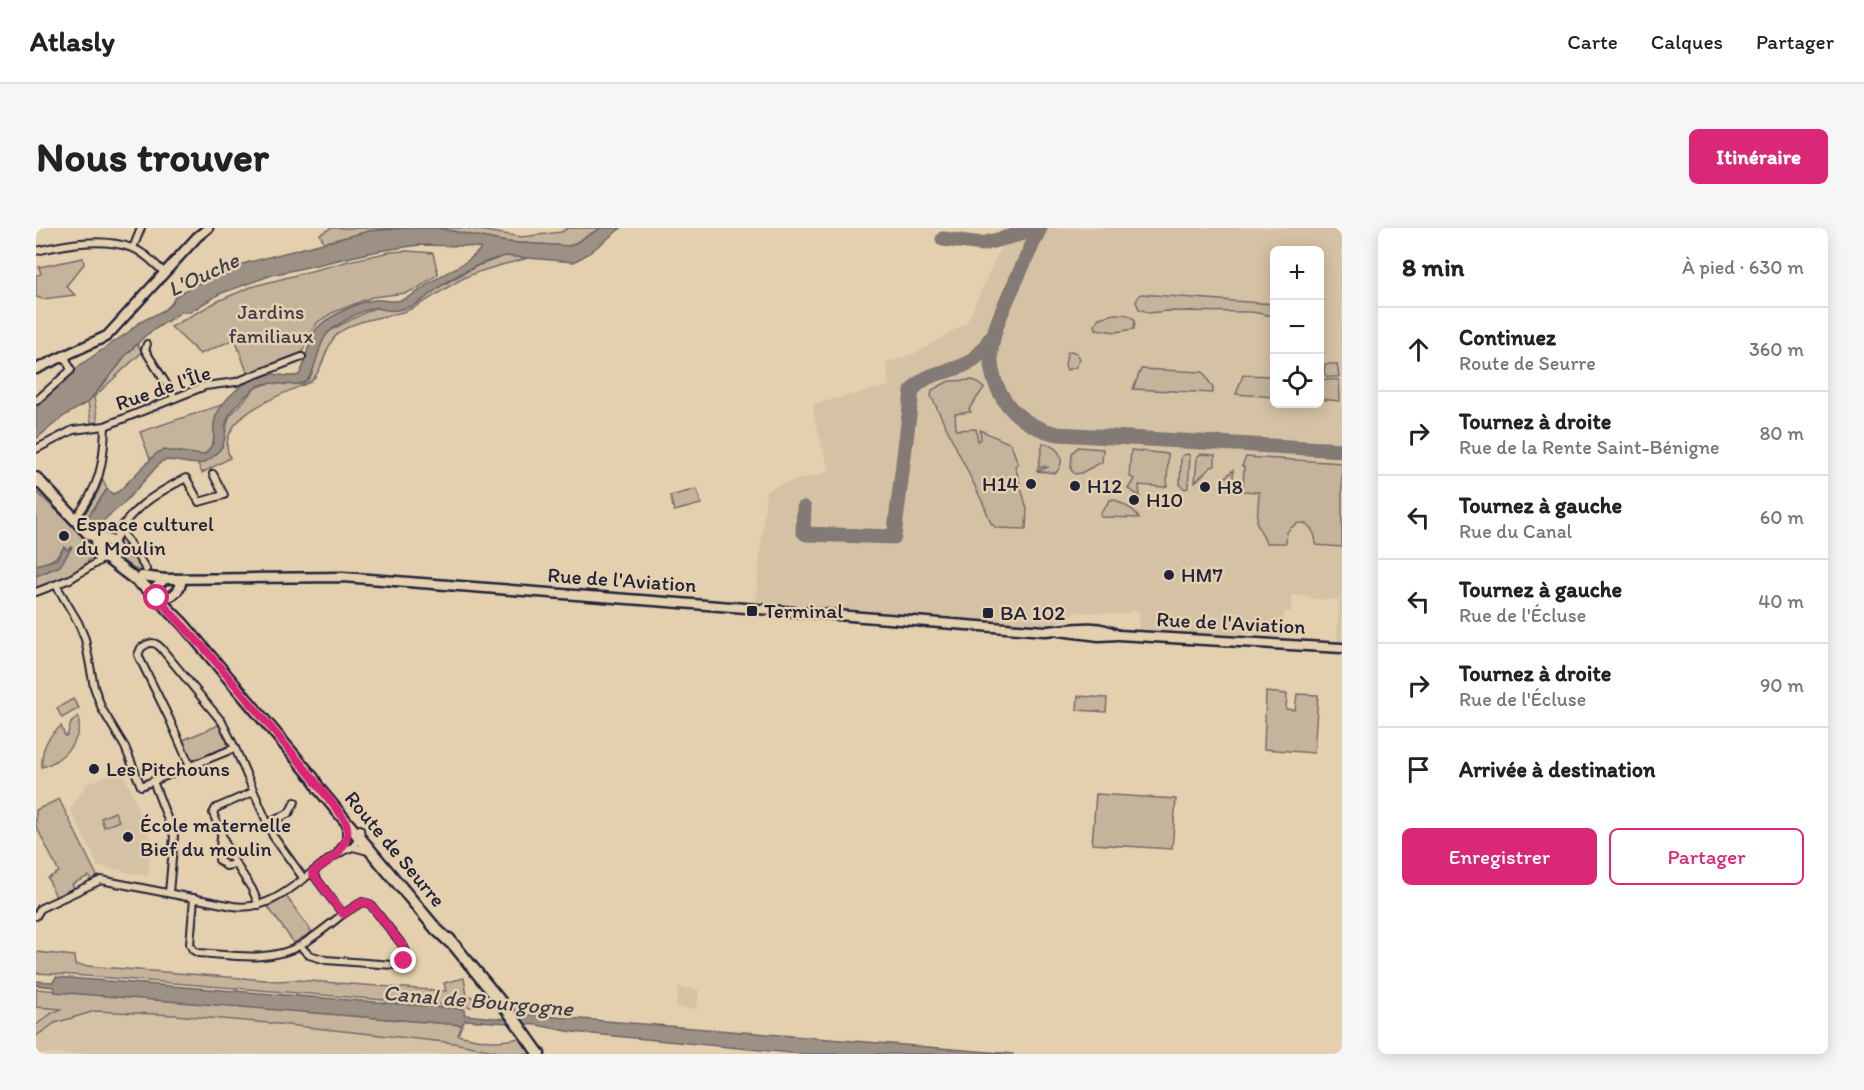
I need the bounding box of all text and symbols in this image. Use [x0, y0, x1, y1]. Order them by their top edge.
text: Atlasly [30, 24, 115, 58]
text: Carte [1567, 29, 1618, 54]
text: Calques [1651, 29, 1723, 54]
text: Partager [1756, 29, 1834, 54]
button: Itinéraire [1689, 129, 1828, 184]
text: Nous trouver [36, 131, 269, 182]
water label: L'Ouche [163, 246, 244, 303]
map controls [1270, 246, 1324, 408]
button: + [1270, 246, 1324, 300]
text: 8 min [1402, 251, 1464, 283]
text: À pied · 630 m [1682, 255, 1804, 279]
park label: Jardins familiaux [229, 299, 314, 348]
button: − [1270, 300, 1324, 354]
text: Continuez [1459, 324, 1556, 351]
icon: ahead [1402, 333, 1435, 366]
text: 360 m [1749, 337, 1804, 361]
text: Route de Seurre [1459, 351, 1596, 375]
button: locate [1270, 354, 1324, 408]
street label: Rue de l'Île [112, 360, 214, 415]
text: Tournez à droite [1459, 408, 1611, 435]
icon: right [1402, 417, 1435, 450]
text: 80 m [1759, 421, 1804, 445]
text: Rue de la Rente Saint-Bénigne [1459, 435, 1720, 459]
place label: H14 [982, 471, 1019, 496]
place label: H12 [1087, 473, 1122, 498]
place label: H8 [1217, 474, 1243, 499]
marker: H14 [1024, 477, 1038, 491]
marker: H12 [1068, 479, 1082, 493]
marker: H8 [1198, 480, 1212, 494]
place label: H10 [1146, 487, 1183, 512]
text: Tournez à gauche [1459, 492, 1622, 519]
marker: H10 [1127, 493, 1141, 507]
icon: left [1402, 501, 1435, 534]
text: 60 m [1760, 505, 1804, 529]
place label: Espace culturel du Moulin [76, 511, 214, 560]
text: Rue du Canal [1459, 519, 1572, 543]
marker: Espace culturel du Moulin [57, 529, 71, 543]
street label: Rue de l'Aviation [547, 562, 697, 597]
place label: HM7 [1181, 562, 1223, 587]
marker: HM7 [1162, 568, 1176, 582]
text: Tournez à gauche [1459, 576, 1622, 603]
route start [143, 584, 169, 610]
icon: left [1402, 585, 1435, 618]
text: 40 m [1758, 589, 1804, 613]
place label: Terminal [764, 598, 843, 623]
place label: BA 102 [1000, 600, 1065, 625]
text: Rue de l'Écluse [1459, 603, 1586, 627]
marker: Terminal [745, 604, 759, 618]
marker: BA 102 [981, 606, 995, 620]
street label: Rue de l'Aviation [1156, 606, 1306, 639]
text: Tournez à droite [1459, 660, 1611, 687]
icon: right [1402, 669, 1435, 702]
text: 90 m [1760, 673, 1804, 697]
text: Rue de l'Écluse [1459, 687, 1586, 711]
icon: arrive [1402, 753, 1435, 786]
place label: Les Pitchouns [106, 756, 230, 781]
text: Arrivée à destination [1459, 756, 1655, 783]
marker: Les Pitchouns [87, 762, 101, 776]
street label: Route de Seurre [340, 786, 451, 912]
place label: École maternelle Bief du moulin [140, 812, 291, 861]
button: Enregistrer [1402, 828, 1597, 885]
button: Partager [1609, 828, 1804, 885]
marker: École maternelle Bief du moulin [121, 830, 135, 844]
route end [390, 947, 416, 973]
water label: Canal de Bourgogne [382, 979, 575, 1022]

